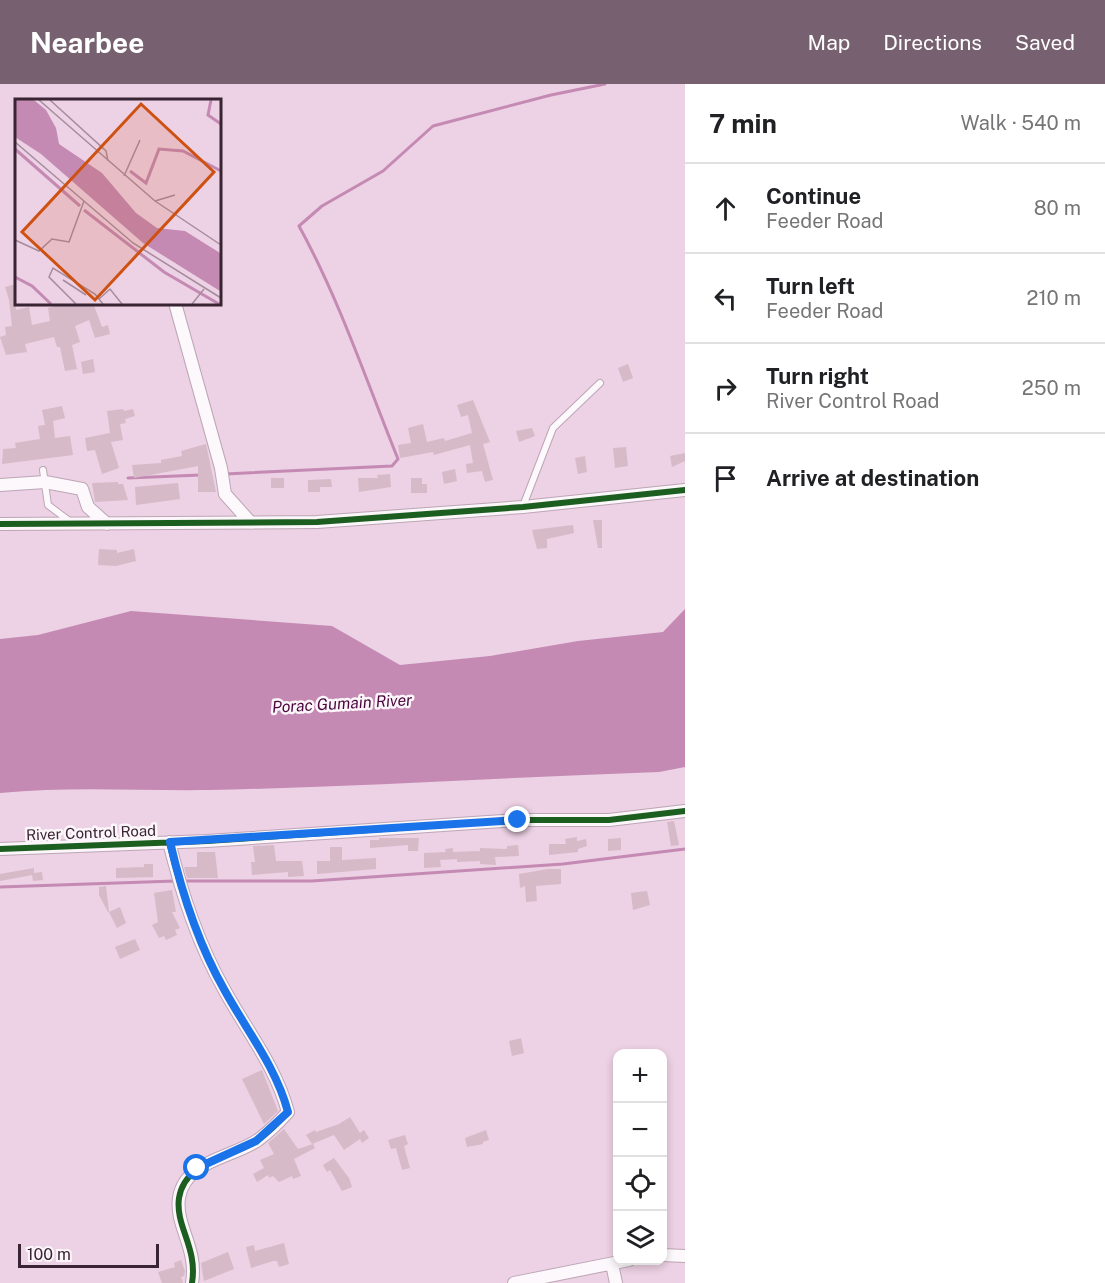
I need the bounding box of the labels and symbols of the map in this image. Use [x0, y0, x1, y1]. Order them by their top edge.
inset map [15, 99, 220, 304]
water label: Porac Gumain River [271, 690, 414, 717]
route end [504, 806, 530, 832]
street label: River Control Road [26, 822, 156, 843]
route start [183, 1154, 209, 1180]
scale bar [18, 1241, 159, 1268]

